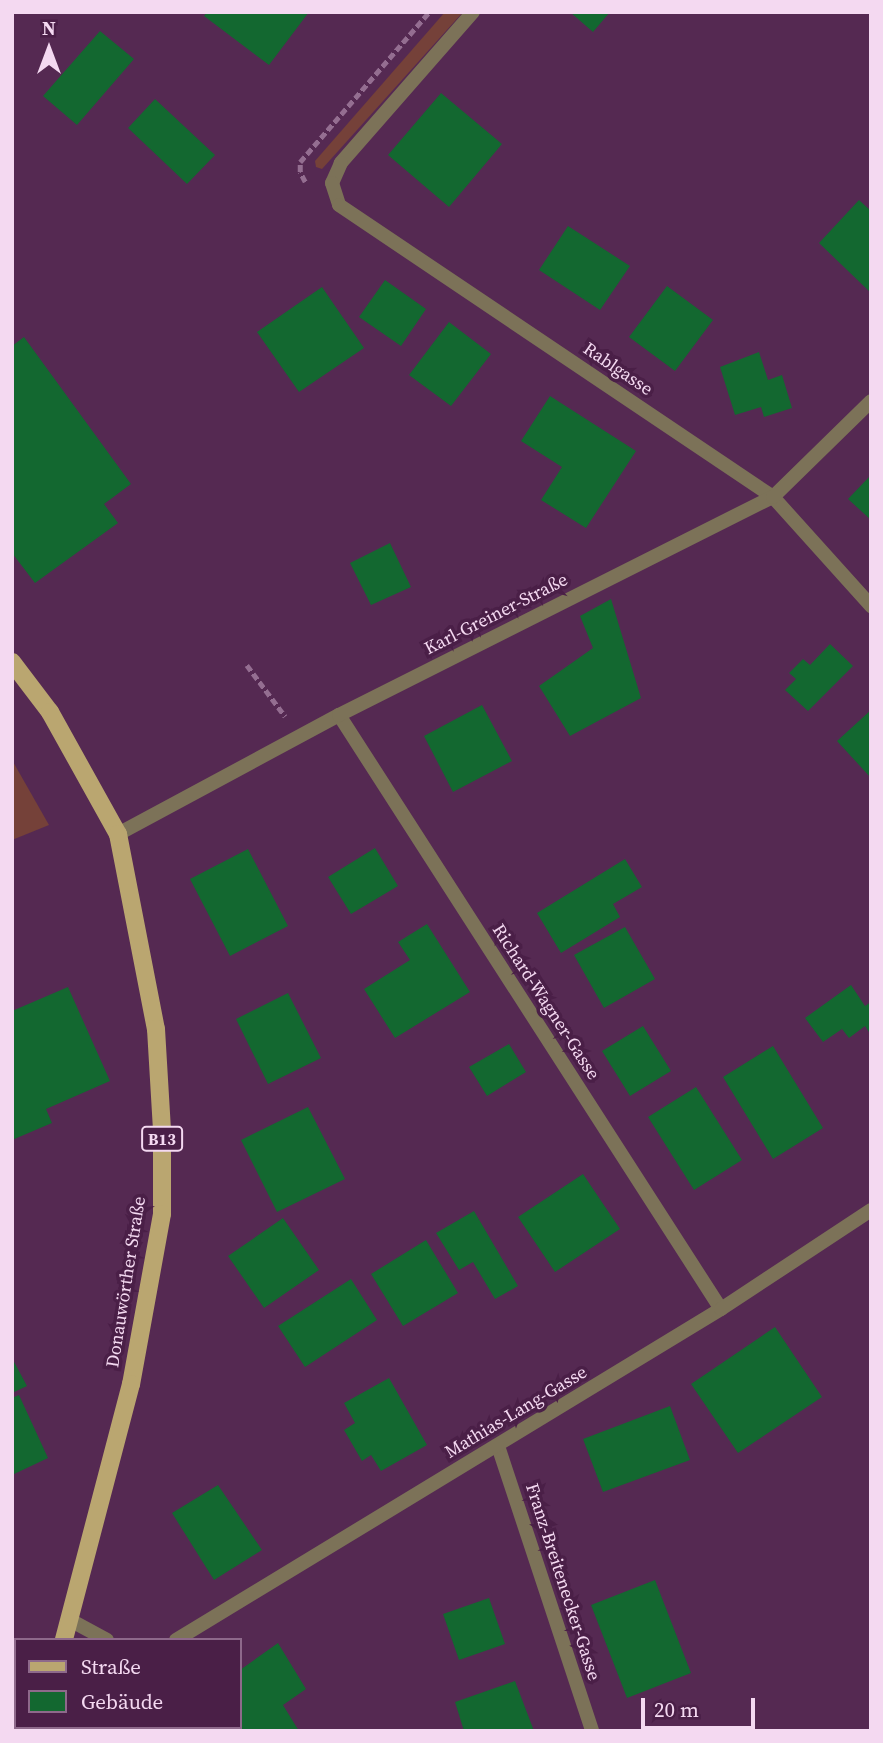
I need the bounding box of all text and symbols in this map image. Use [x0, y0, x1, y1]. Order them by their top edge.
north arrow [14, 14, 84, 84]
text: N [42, 15, 56, 41]
street label: Rablgasse [579, 338, 657, 400]
street label: Karl-Greiner-Straße [421, 569, 571, 659]
street label: Richard-Wagner-Gasse [488, 920, 604, 1084]
road number: B13 [141, 1126, 183, 1152]
street label: Donauwörther Straße [102, 1195, 150, 1369]
street label: Mathias-Lang-Gasse [441, 1361, 591, 1463]
street label: Franz-Breitenecker-Gasse [521, 1481, 605, 1683]
legend [14, 1638, 242, 1729]
text: Straße [81, 1652, 141, 1681]
scale bar [645, 1684, 759, 1728]
text: Gebäude [81, 1687, 163, 1716]
text: 20 m [654, 1695, 699, 1724]

